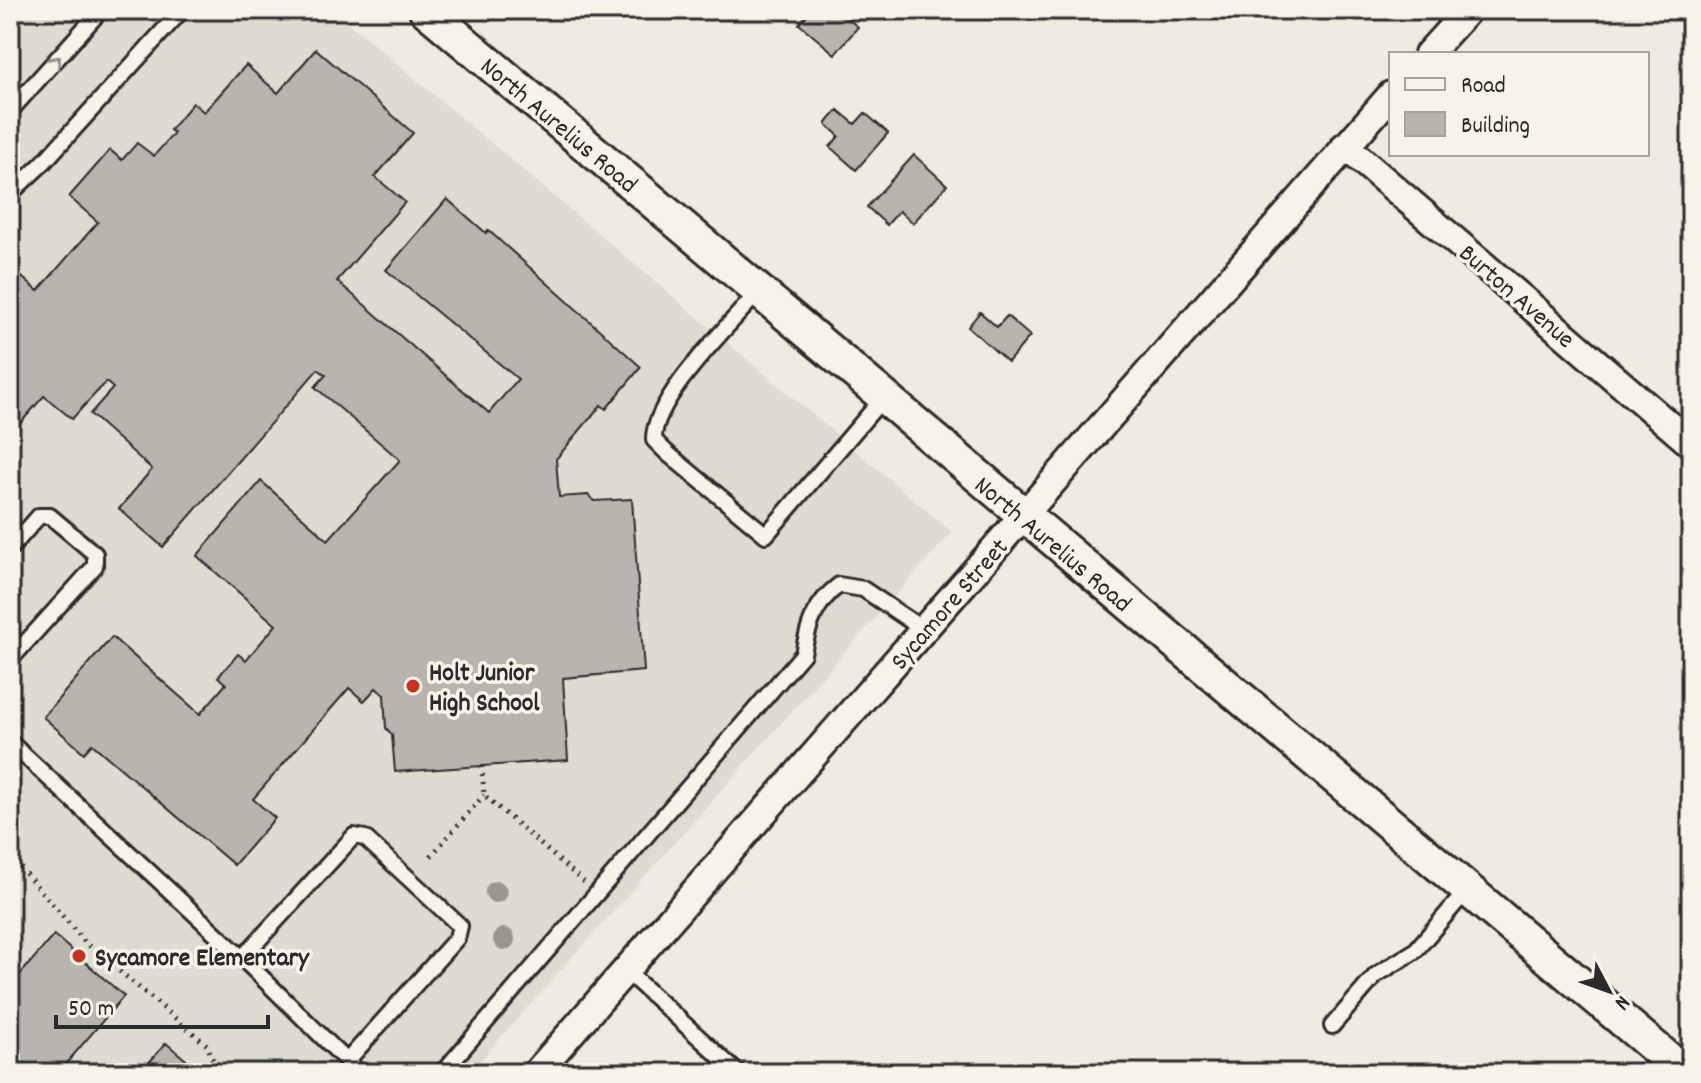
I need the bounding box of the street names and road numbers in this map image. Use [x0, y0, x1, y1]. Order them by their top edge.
street label: North Aurelius Road [471, 50, 645, 204]
street label: Burton Avenue [1449, 237, 1582, 359]
street label: North Aurelius Road [965, 469, 1139, 623]
street label: Sycamore Street [883, 531, 1019, 679]

